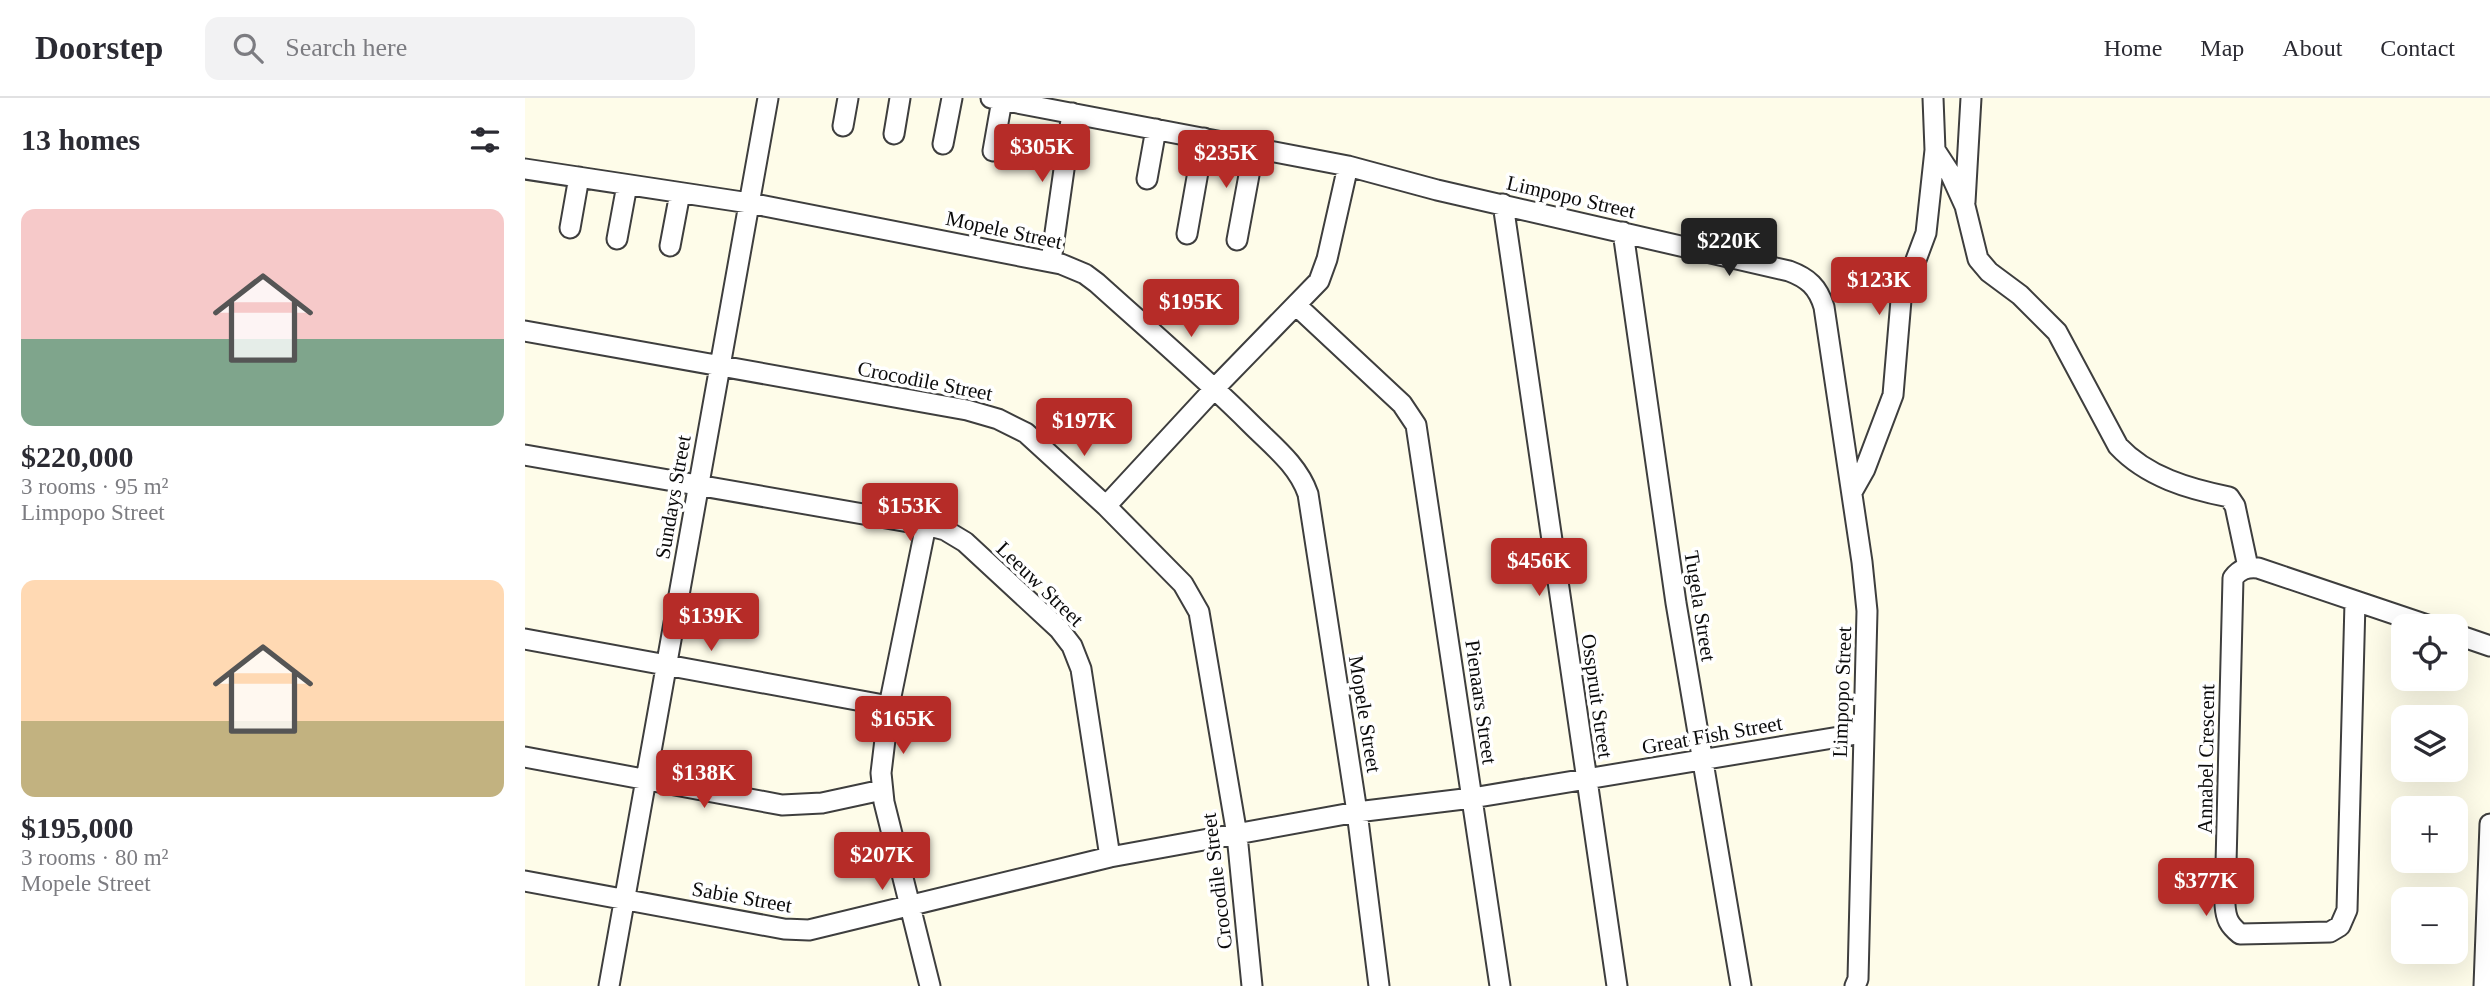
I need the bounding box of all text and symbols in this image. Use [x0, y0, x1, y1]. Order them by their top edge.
search box [205, 17, 695, 80]
icon: search [229, 29, 267, 67]
text: Doorstep [35, 30, 163, 66]
text: Search here [285, 33, 407, 62]
text: Home [2104, 35, 2162, 61]
text: Map [2200, 35, 2244, 61]
text: About [2282, 35, 2342, 61]
text: Contact [2380, 35, 2455, 61]
icon: filters [466, 121, 504, 159]
text: 13 homes [21, 123, 140, 156]
pin: $305K [993, 125, 1091, 184]
pin: $235K [1177, 130, 1275, 190]
text: $305K [1010, 134, 1074, 159]
text: $235K [1194, 140, 1258, 165]
street label: Limpopo Street [1504, 171, 1638, 223]
street label: Mopele Street [944, 206, 1065, 254]
pin: $220K [1680, 218, 1778, 278]
text: $220K [1697, 228, 1761, 253]
icon: home [200, 255, 326, 381]
pin: $123K [1830, 258, 1928, 317]
text: $123K [1847, 267, 1911, 292]
pin: $195K [1142, 280, 1240, 339]
text: $195K [1159, 289, 1223, 314]
street label: Crocodile Street [855, 356, 995, 406]
pin: $197K [1035, 398, 1133, 458]
text: $197K [1052, 408, 1116, 433]
street label: Sundays Street [650, 433, 696, 561]
text: $220,000 [21, 440, 134, 473]
text: 3 rooms · 95 m² [21, 474, 168, 499]
pin: $153K [861, 484, 959, 543]
text: $153K [878, 493, 942, 518]
text: Limpopo Street [21, 500, 165, 525]
street label: Leeuw Street [992, 537, 1089, 631]
pin: $456K [1490, 538, 1588, 598]
text: $456K [1507, 548, 1571, 573]
street label: Tugela Street [1679, 549, 1721, 663]
pin: $139K [662, 594, 760, 653]
text: $139K [679, 603, 743, 628]
map controls [2391, 614, 2468, 964]
button: locate [2391, 614, 2468, 691]
icon: home [200, 626, 326, 752]
street label: Limpopo Street [1828, 626, 1856, 758]
street label: Osspruit Street [1576, 632, 1618, 760]
street label: Pienaars Street [1460, 638, 1502, 766]
street label: Mopele Street [1344, 654, 1386, 774]
street label: Annabel Crescent [2193, 684, 2219, 834]
pin: $165K [854, 696, 952, 756]
button: layers [2391, 705, 2468, 782]
text: $165K [871, 706, 935, 731]
street label: Great Fish Street [1640, 711, 1784, 759]
pin: $138K [655, 750, 753, 810]
text: $138K [672, 760, 736, 785]
button: + [2391, 796, 2468, 873]
text: $195,000 [21, 811, 134, 844]
street label: Crocodile Street [1197, 811, 1237, 950]
pin: $207K [833, 832, 931, 892]
text: $207K [850, 842, 914, 867]
text: 3 rooms · 80 m² [21, 845, 168, 870]
pin: $377K [2157, 858, 2255, 918]
text: $377K [2174, 868, 2238, 893]
text: Mopele Street [21, 871, 151, 896]
street label: Sabie Street [690, 876, 794, 918]
button: − [2391, 887, 2468, 964]

